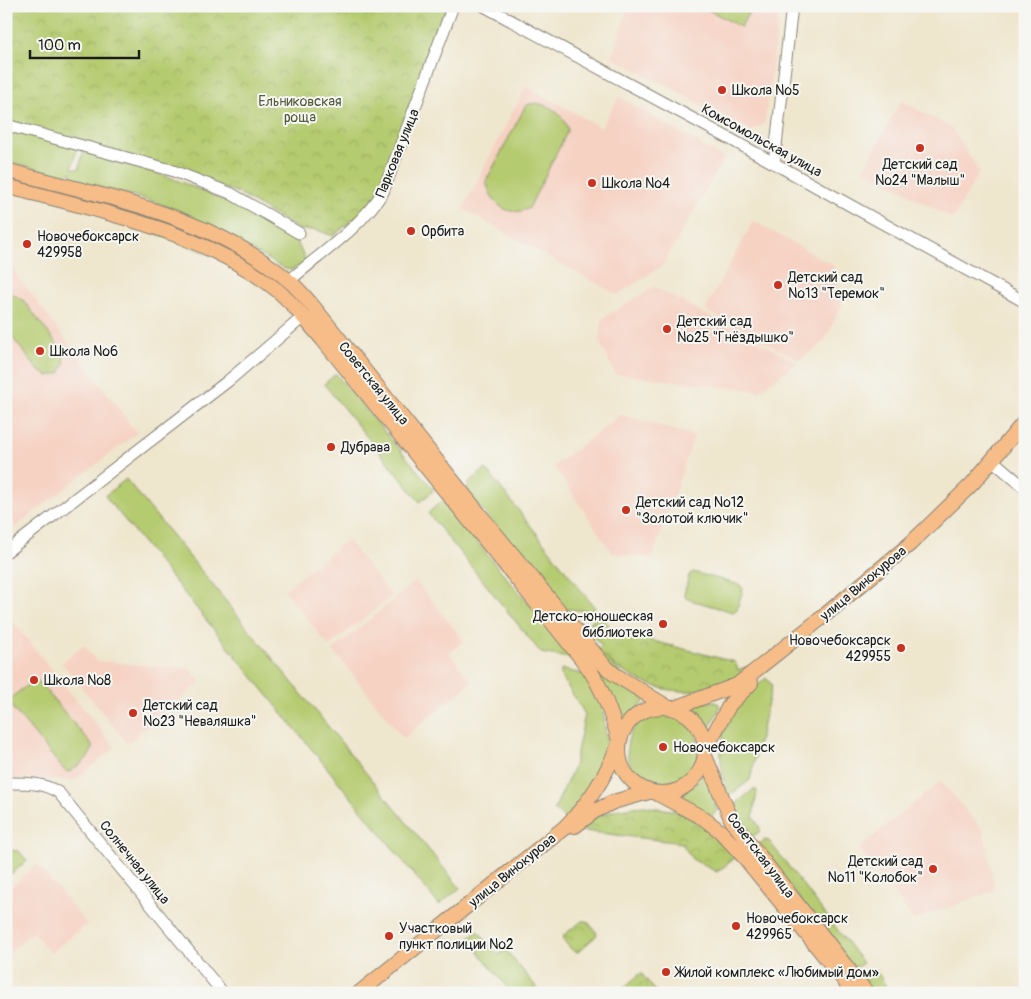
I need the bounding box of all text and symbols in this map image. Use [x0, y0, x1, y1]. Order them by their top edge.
scale bar [30, 28, 139, 60]
text: 100 m [38, 36, 81, 55]
place label: Школа №5 [732, 82, 800, 99]
marker: Школа №5 [716, 84, 728, 96]
park label: Ельниковская роща [258, 93, 342, 126]
street label: Комсомольская улица [698, 100, 825, 181]
street label: Парковая улица [372, 106, 423, 200]
marker: Детский сад №24 "Малыш" [914, 142, 926, 154]
place label: Детский сад №24 "Малыш" [875, 156, 965, 189]
place label: Школа №4 [602, 175, 670, 192]
marker: Школа №4 [586, 177, 598, 189]
place label: Орбита [421, 223, 464, 240]
marker: Орбита [405, 225, 417, 237]
place label: Новочебоксарск 429958 [37, 228, 139, 261]
marker: Новочебоксарск 429958 [21, 238, 33, 250]
place label: Детский сад №13 "Теремок" [787, 269, 885, 302]
marker: Детский сад №13 "Теремок" [772, 279, 784, 291]
place label: Детский сад №25 "Гнёздышко" [676, 313, 794, 346]
marker: Детский сад №25 "Гнёздышко" [661, 323, 673, 335]
street label: Советская улица [335, 338, 412, 428]
place label: Школа №6 [50, 343, 118, 360]
marker: Школа №6 [34, 345, 46, 357]
place label: Дубрава [340, 439, 390, 456]
marker: Дубрава [325, 441, 337, 453]
place label: Детский сад №12 "Золотой ключик" [635, 494, 748, 527]
marker: Детский сад №12 "Золотой ключик" [620, 504, 632, 516]
street label: улица Винокурова [816, 542, 910, 625]
place label: Детско-юношеская библиотека [532, 608, 653, 641]
marker: Детско-юношеская библиотека [657, 618, 669, 630]
place label: Новочебоксарск 429955 [789, 632, 891, 665]
marker: Новочебоксарск 429955 [895, 642, 907, 654]
place label: Школа №8 [44, 672, 111, 689]
marker: Школа №8 [28, 674, 40, 686]
place label: Детский сад №23 "Неваляшка" [142, 697, 256, 730]
marker: Детский сад №23 "Неваляшка" [127, 707, 139, 719]
place label: Новочебоксарск [673, 739, 775, 756]
marker: Новочебоксарск [657, 741, 669, 753]
street label: Советская улица [723, 809, 798, 901]
street label: Солнечная улица [96, 817, 173, 907]
street label: улица Винокурова [464, 830, 559, 911]
place label: Детский сад №11 "Колобок" [827, 853, 924, 886]
marker: Детский сад №11 "Колобок" [927, 863, 939, 875]
place label: Новочебоксарск 429965 [746, 910, 848, 943]
place label: Участковый пункт полиции №2 [399, 920, 514, 953]
marker: Новочебоксарск 429965 [730, 920, 742, 932]
marker: Участковый пункт полиции №2 [383, 930, 395, 942]
place label: Жилой комплекс «Любимый дом» [674, 964, 879, 981]
marker: Жилой комплекс «Любимый дом» [660, 966, 672, 978]

